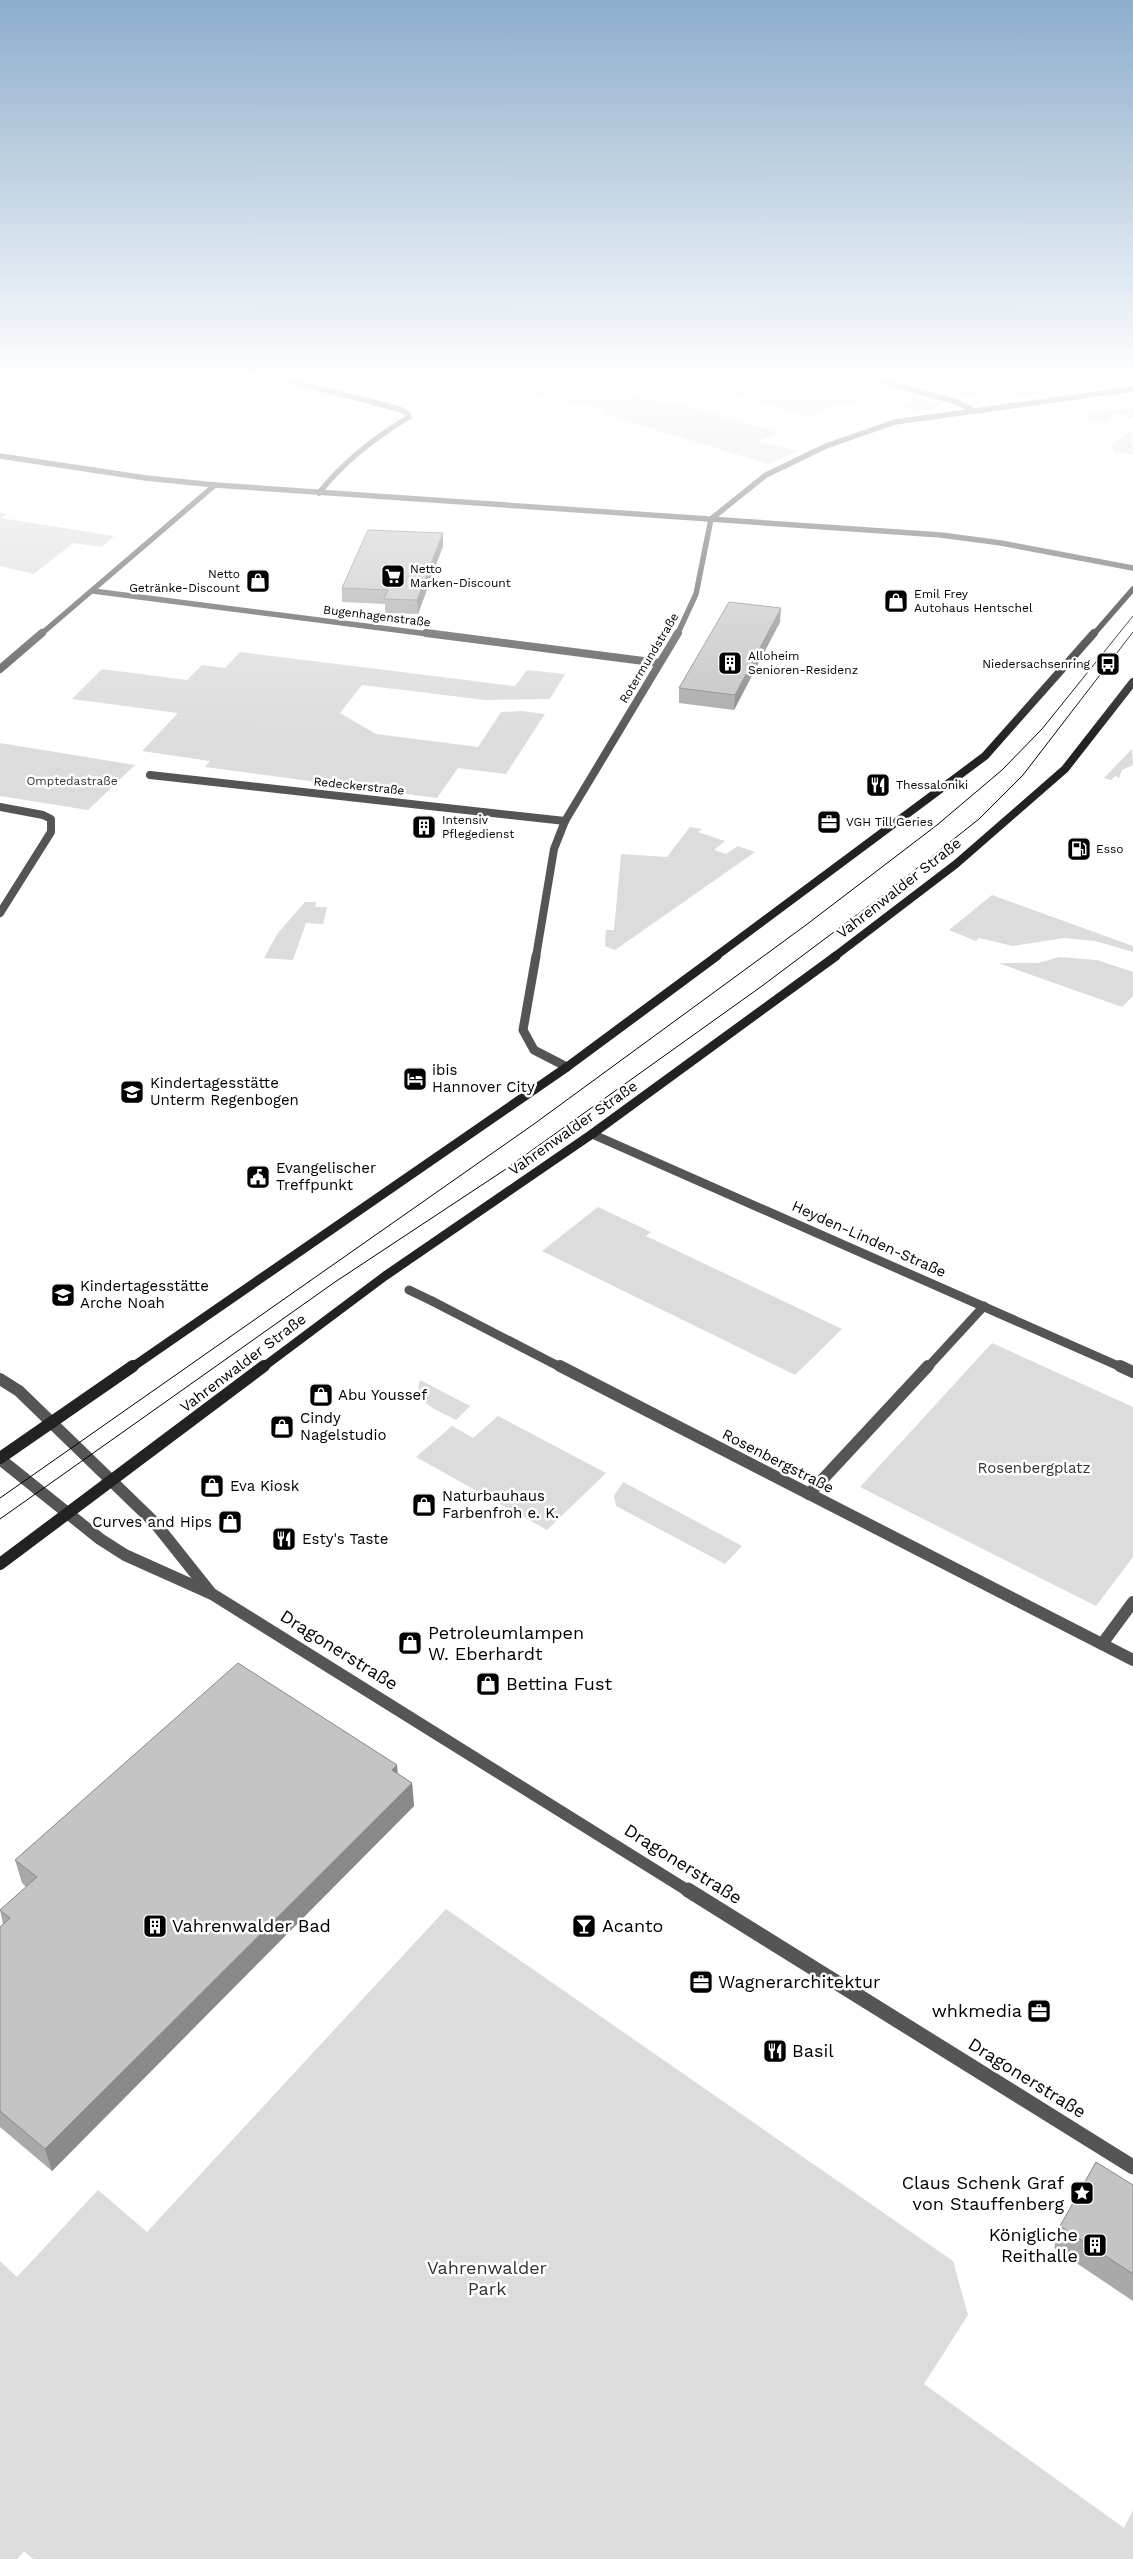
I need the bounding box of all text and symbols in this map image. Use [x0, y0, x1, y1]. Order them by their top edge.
place label: Netto Marken-Discount [410, 562, 511, 590]
supermarket icon: Netto Marken-Discount [380, 563, 406, 589]
place label: Netto Getränke-Discount [129, 567, 240, 595]
shop icon: Netto Getränke-Discount [245, 568, 271, 594]
place label: Emil Frey Autohaus Hentschel [914, 587, 1033, 615]
shop icon: Emil Frey Autohaus Hentschel [883, 588, 909, 614]
street label: Bugenhagenstraße [322, 602, 432, 630]
street label: Rotermundstraße [617, 610, 681, 706]
place label: Alloheim Senioren-Residenz [748, 649, 858, 677]
building icon: Alloheim Senioren-Residenz [717, 650, 743, 676]
bus stop icon: Niedersachsenring [1095, 651, 1121, 677]
place label: Niedersachsenring [982, 657, 1091, 671]
restaurant icon: Thessaloniki [865, 772, 891, 798]
park label: Omptedastraße [26, 774, 118, 788]
street label: Redeckerstraße [313, 774, 405, 798]
place label: Thessaloniki [896, 778, 968, 792]
office icon: VGH Till Geries [816, 809, 842, 835]
place label: Intensiv Pflegedienst [442, 813, 514, 841]
building icon: Intensiv Pflegedienst [411, 814, 437, 840]
place label: VGH Till Geries [846, 815, 933, 829]
street label: Vahrenwalder Straße [833, 834, 965, 942]
fuel station icon: Esso [1066, 836, 1092, 862]
place label: Esso [1096, 842, 1124, 856]
place label: ibis Hannover City [432, 1061, 535, 1096]
hotel icon: ibis Hannover City [402, 1066, 428, 1092]
place label: Kindertagesstätte Unterm Regenbogen [150, 1074, 299, 1109]
street label: Vahrenwalder Straße [505, 1077, 641, 1179]
school or university icon: Kindertagesstätte Unterm Regenbogen [119, 1079, 145, 1105]
place label: Evangelischer Treffpunkt [276, 1159, 376, 1194]
public building icon: Evangelischer Treffpunkt [245, 1164, 271, 1190]
street label: Heyden-Linden-Straße [789, 1197, 949, 1281]
place label: Kindertagesstätte Arche Noah [80, 1277, 209, 1312]
school or university icon: Kindertagesstätte Arche Noah [50, 1282, 76, 1308]
street label: Vahrenwalder Straße [177, 1310, 309, 1416]
shop icon: Abu Youssef [308, 1382, 334, 1408]
place label: Abu Youssef [338, 1386, 427, 1404]
place label: Cindy Nagelstudio [300, 1409, 386, 1444]
shop icon: Cindy Nagelstudio [269, 1414, 295, 1440]
street label: Rosenbergstraße [719, 1425, 837, 1497]
park label: Rosenbergplatz [978, 1459, 1090, 1477]
shop icon: Eva Kiosk [199, 1473, 225, 1499]
place label: Eva Kiosk [230, 1477, 300, 1495]
place label: Naturbauhaus Farbenfroh e. K. [442, 1487, 559, 1522]
shop icon: Naturbauhaus Farbenfroh e. K. [411, 1492, 437, 1518]
shop icon: Curves and Hips [217, 1509, 243, 1535]
place label: Curves and Hips [92, 1513, 212, 1531]
restaurant icon: Esty's Taste [271, 1526, 297, 1552]
place label: Esty's Taste [302, 1530, 388, 1548]
street label: Dragonerstraße [277, 1605, 402, 1694]
place label: Petroleumlampen W. Eberhardt [428, 1622, 584, 1664]
shop icon: Petroleumlampen W. Eberhardt [397, 1630, 423, 1656]
shop icon: Bettina Fust [475, 1671, 501, 1697]
place label: Bettina Fust [506, 1673, 612, 1694]
street label: Dragonerstraße [621, 1819, 746, 1908]
building icon: Vahrenwalder Bad [142, 1913, 168, 1939]
bar icon: Acanto [571, 1913, 597, 1939]
place label: Vahrenwalder Bad [172, 1915, 331, 1936]
place label: Acanto [602, 1915, 663, 1936]
office icon: Wagnerarchitektur [688, 1969, 714, 1995]
place label: Wagnerarchitektur [718, 1971, 880, 1992]
office icon: whkmedia [1026, 1998, 1052, 2024]
place label: whkmedia [932, 2000, 1022, 2021]
street label: Dragonerstraße [965, 2033, 1090, 2122]
restaurant icon: Basil [762, 2038, 788, 2064]
place label: Basil [792, 2040, 834, 2061]
place label: Claus Schenk Graf von Stauffenberg [902, 2172, 1064, 2214]
place icon: Claus Schenk Graf von Stauffenberg [1069, 2180, 1095, 2206]
place label: Königliche Reithalle [989, 2224, 1078, 2266]
building icon: Königliche Reithalle [1082, 2232, 1108, 2258]
park label: Vahrenwalder Park [427, 2257, 547, 2299]

